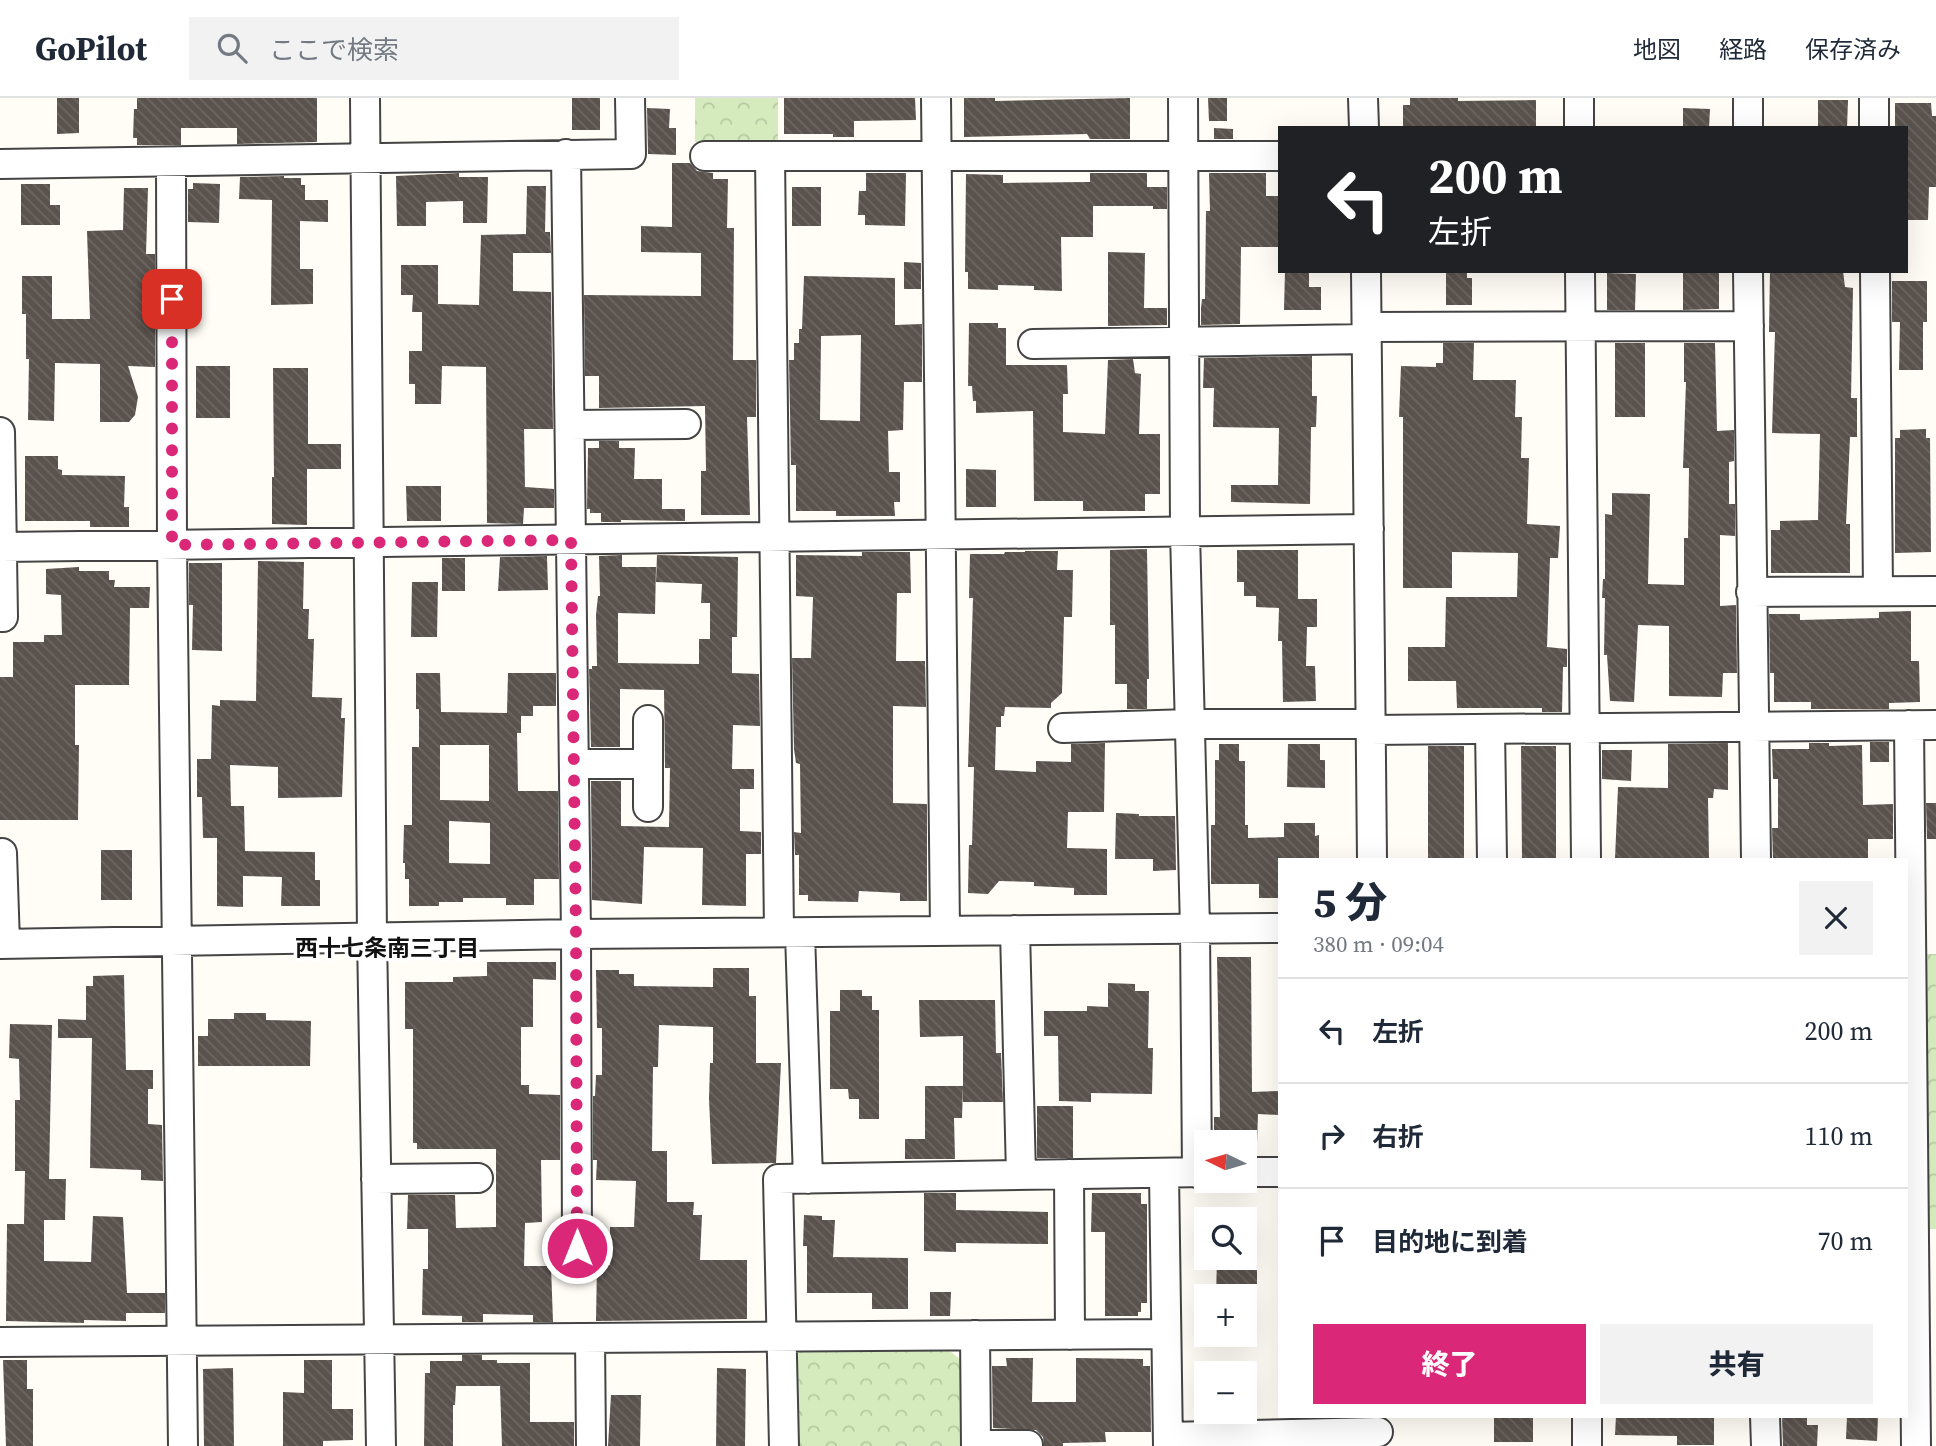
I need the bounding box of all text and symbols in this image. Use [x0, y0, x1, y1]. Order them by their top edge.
search box [189, 17, 679, 80]
text: GoPilot [35, 26, 147, 71]
icon: search [213, 29, 251, 67]
text: ここで検索 [269, 32, 399, 68]
text: 地図 [1633, 33, 1681, 66]
text: 経路 [1719, 33, 1767, 66]
text: 保存済み [1805, 33, 1901, 66]
text: 200 m [1428, 142, 1563, 209]
icon: left [1313, 154, 1404, 245]
text: 左折 [1428, 210, 1492, 254]
pin [142, 269, 202, 329]
icon: arrive [153, 280, 191, 318]
text: 5 分 [1313, 873, 1387, 931]
button: close [1799, 881, 1873, 955]
text: 380 m · 09:04 [1313, 928, 1444, 960]
district label: 西十七条南三丁目 [295, 932, 479, 964]
icon: left [1313, 1012, 1351, 1050]
text: 200 m [1805, 1013, 1873, 1049]
text: 左折 [1372, 1014, 1424, 1050]
icon: right [1313, 1117, 1351, 1155]
text: 110 m [1805, 1118, 1873, 1154]
text: 右折 [1372, 1119, 1424, 1155]
north arrow [1194, 1130, 1256, 1194]
map controls [1194, 1130, 1257, 1424]
button: search [1194, 1207, 1257, 1270]
position arrow [540, 1211, 614, 1285]
icon: arrive [1313, 1222, 1351, 1260]
text: 70 m [1818, 1223, 1873, 1259]
text: 目的地に到着 [1372, 1224, 1528, 1260]
button: + [1194, 1284, 1257, 1347]
button: 終了 [1313, 1324, 1586, 1404]
button: 共有 [1600, 1324, 1873, 1404]
button: − [1194, 1361, 1257, 1424]

